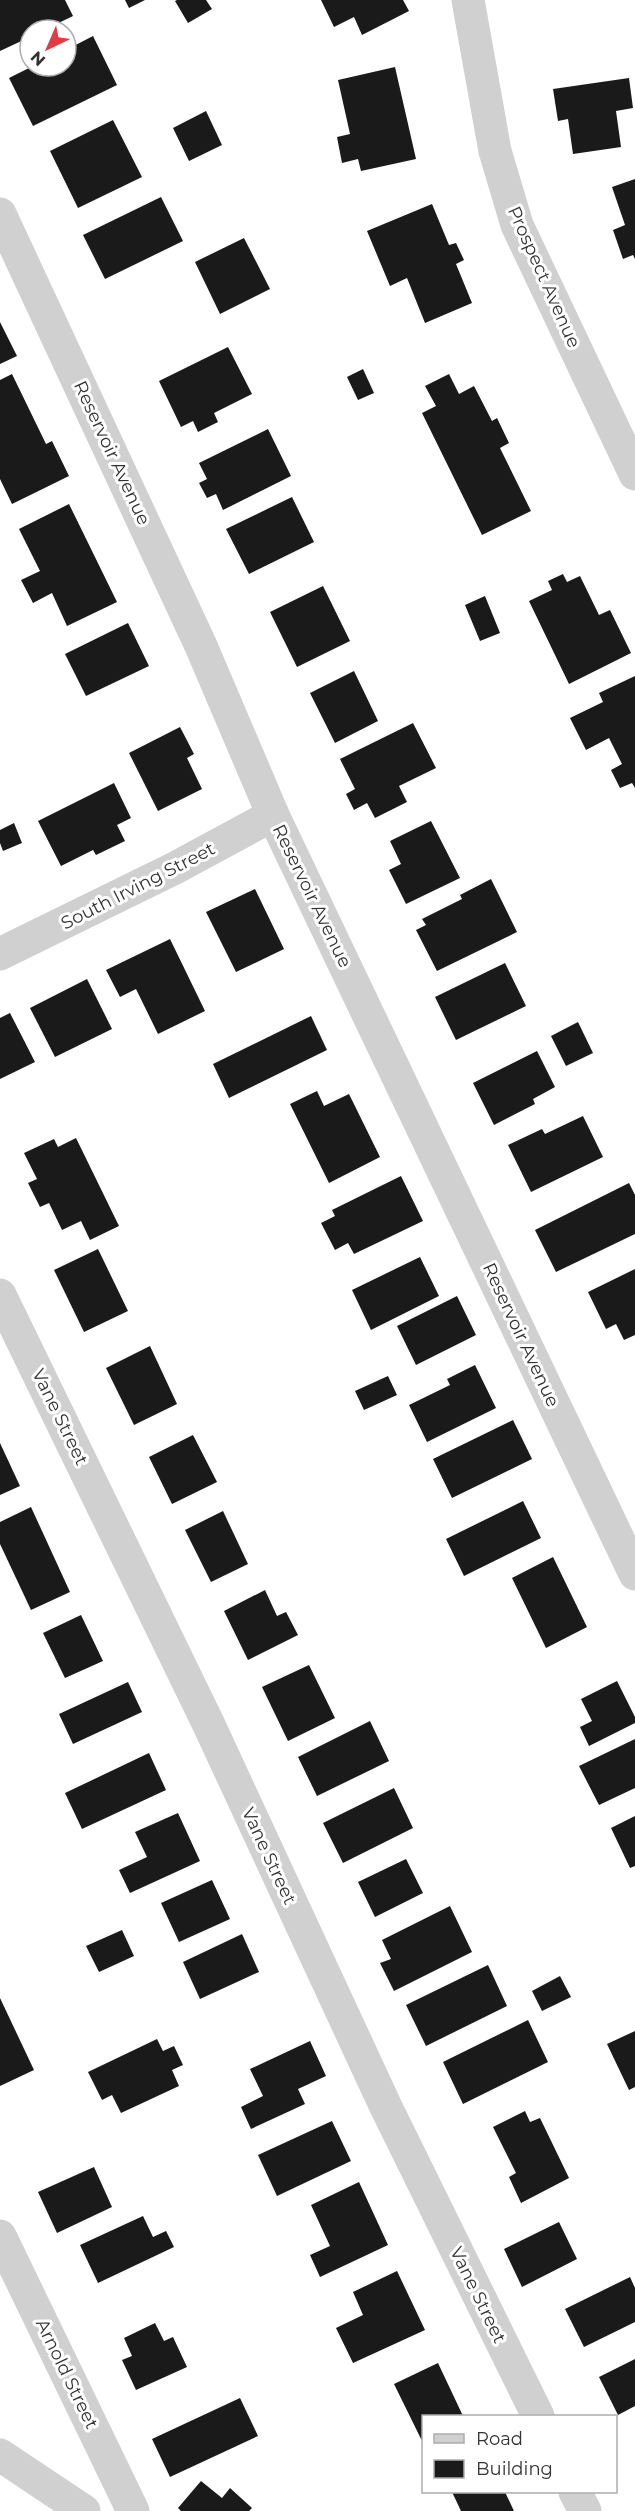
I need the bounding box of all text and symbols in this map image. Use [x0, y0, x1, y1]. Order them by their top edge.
north arrow [18, 18, 78, 78]
text: N [27, 47, 49, 70]
street label: Prospect Avenue [503, 203, 585, 351]
street label: Reservoir Avenue [69, 377, 155, 529]
street label: Reservoir Avenue [268, 821, 356, 971]
street label: South Irving Street [57, 838, 219, 934]
street label: Reservoir Avenue [478, 1259, 564, 1411]
street label: Vane Street [27, 1365, 93, 1469]
street label: Vane Street [237, 1804, 301, 1908]
street label: Vane Street [445, 2243, 511, 2347]
street label: Arnold Street [31, 2315, 103, 2433]
legend [422, 2415, 617, 2493]
text: Road [476, 2428, 523, 2450]
text: Building [476, 2458, 553, 2480]

